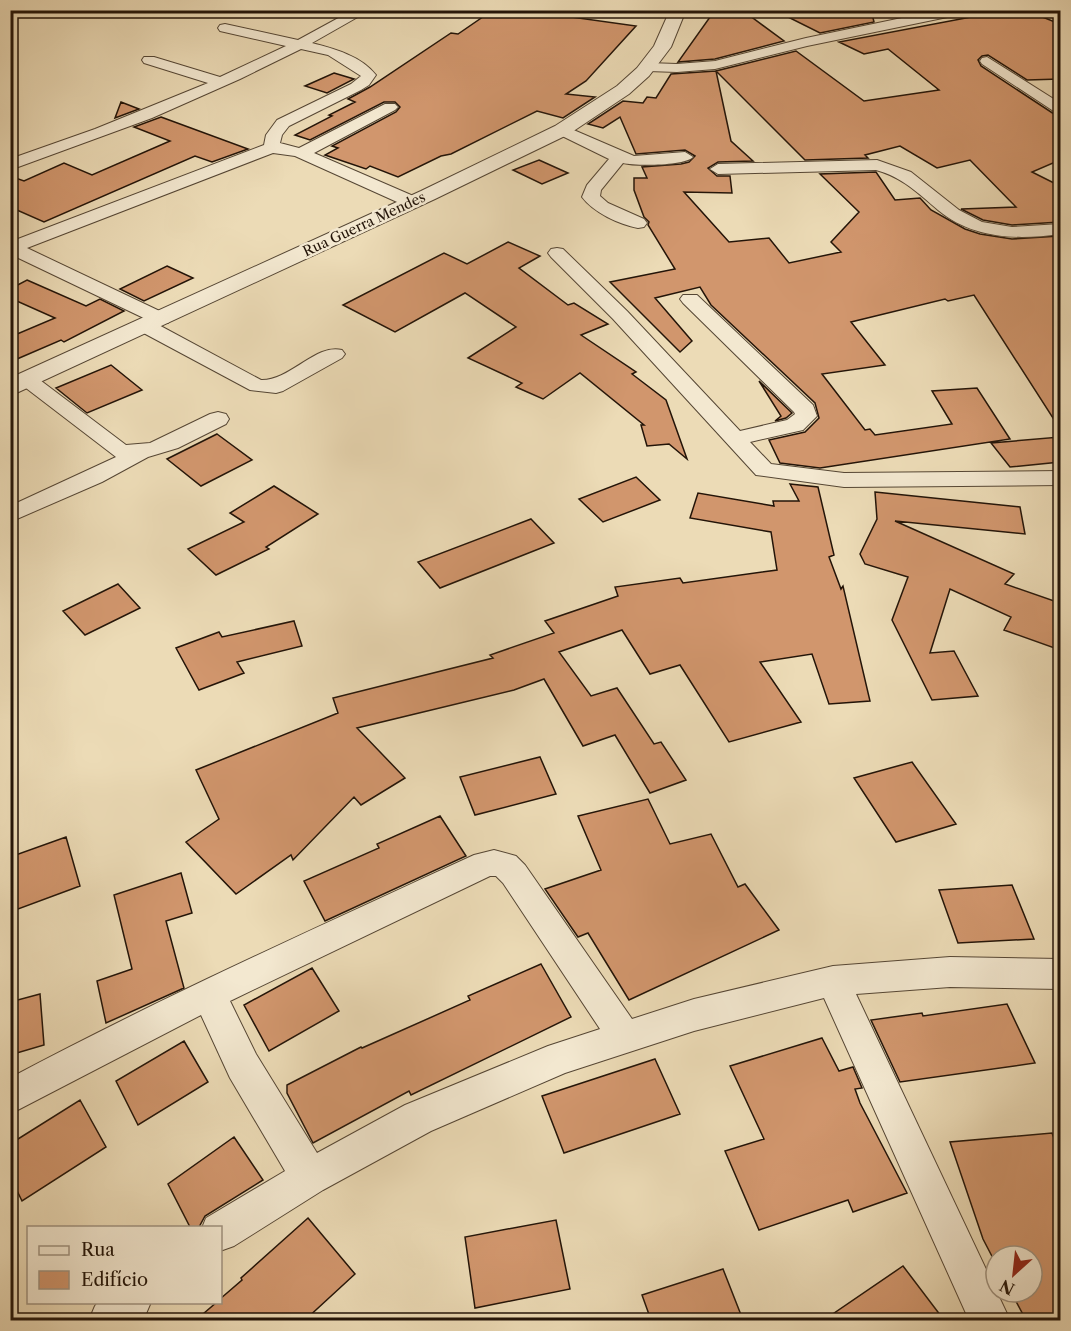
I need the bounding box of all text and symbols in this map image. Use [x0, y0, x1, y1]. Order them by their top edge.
street label: Rua Guerra Mendes [300, 188, 428, 260]
legend [27, 1226, 222, 1304]
text: Rua [81, 1239, 115, 1261]
north arrow [984, 1244, 1044, 1304]
text: Edifício [81, 1269, 148, 1291]
text: N [996, 1275, 1018, 1299]

